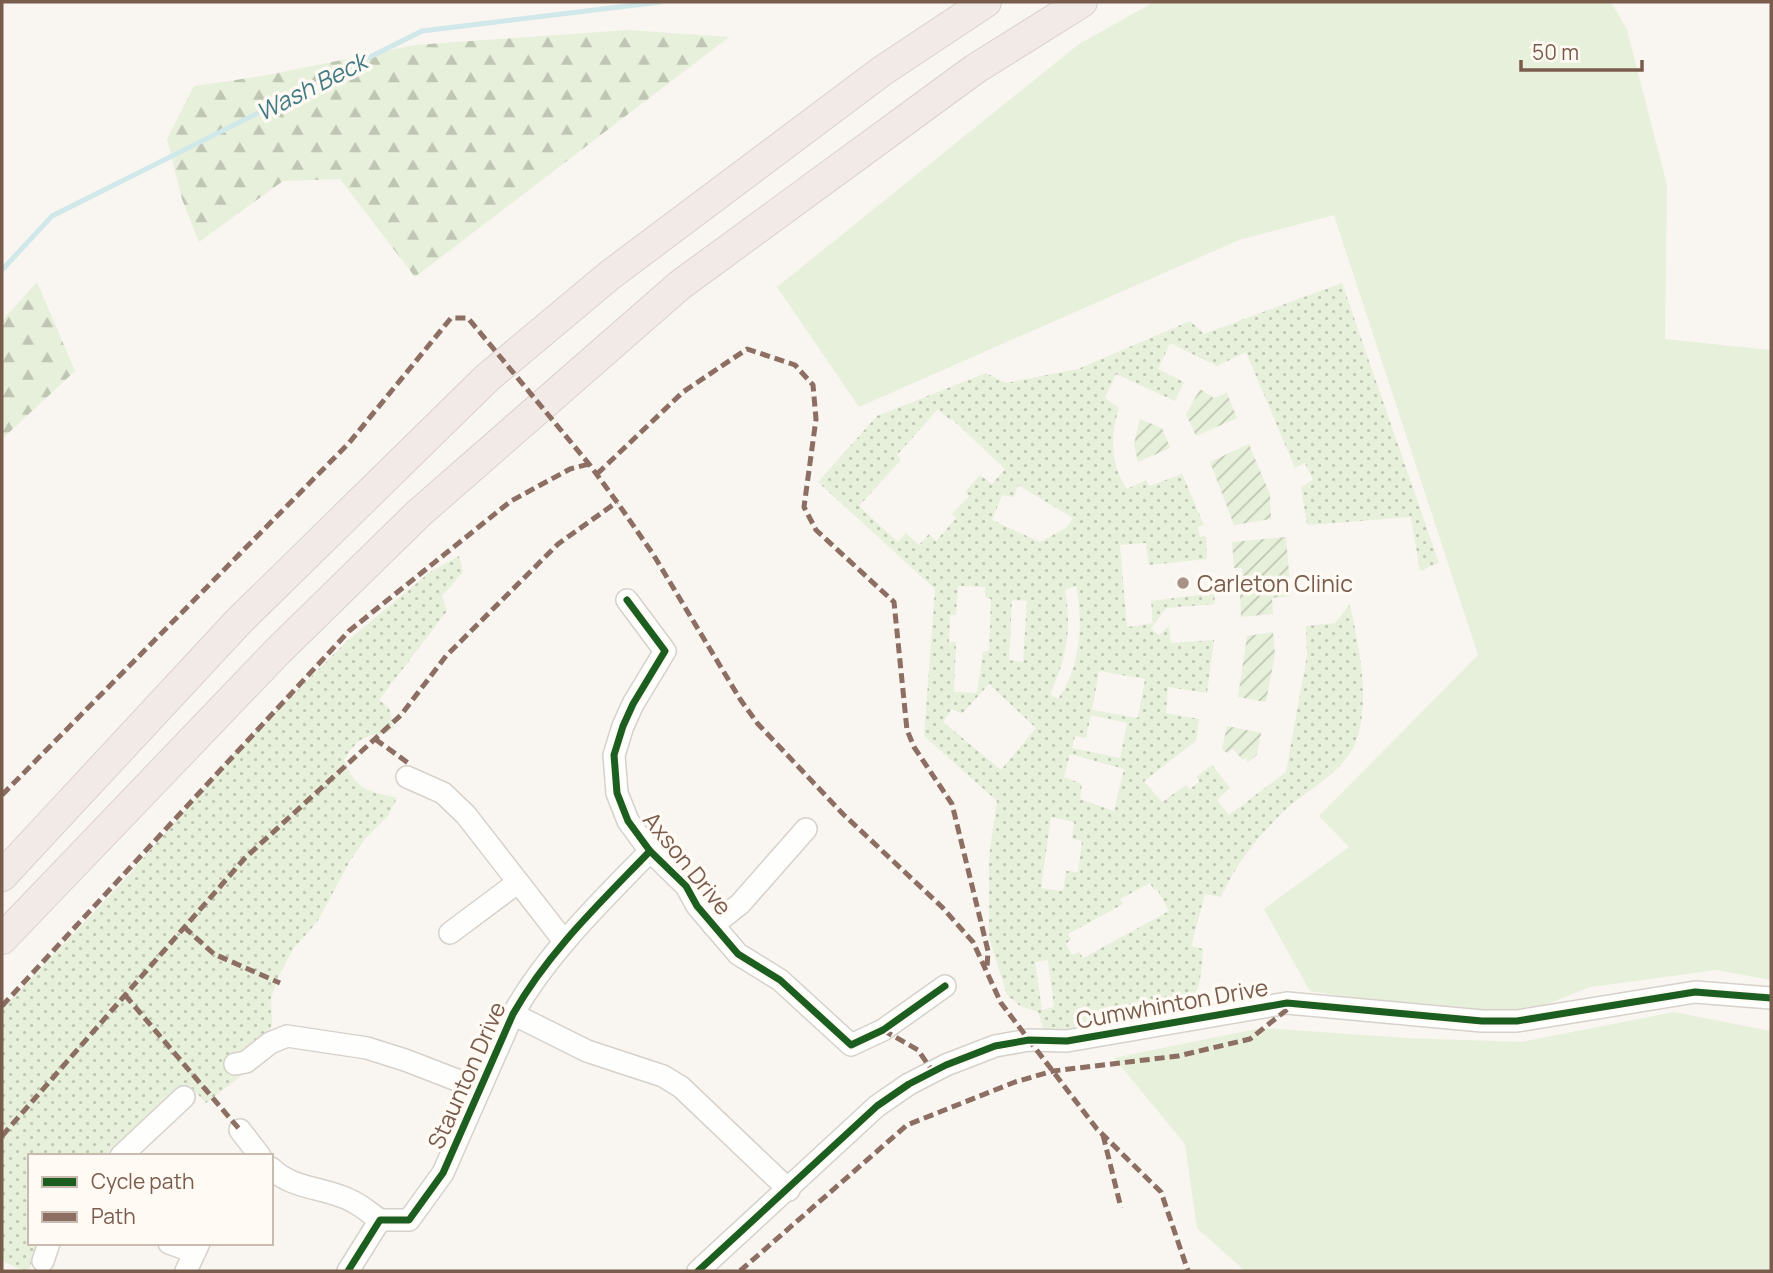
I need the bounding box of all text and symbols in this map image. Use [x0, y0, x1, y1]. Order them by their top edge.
scale bar [1521, 28, 1642, 72]
text: 50 m [1532, 38, 1579, 66]
water label: Wash Beck [250, 43, 375, 128]
place label: Carleton Clinic [1197, 567, 1353, 599]
marker: Carleton Clinic [1175, 575, 1191, 591]
street label: Axson Drive [636, 805, 740, 921]
street label: Cumwhinton Drive [1074, 970, 1270, 1036]
street label: Staunton Drive [419, 996, 513, 1154]
legend [28, 1154, 273, 1245]
text: Cycle path [91, 1167, 194, 1195]
text: Path [91, 1202, 136, 1230]

